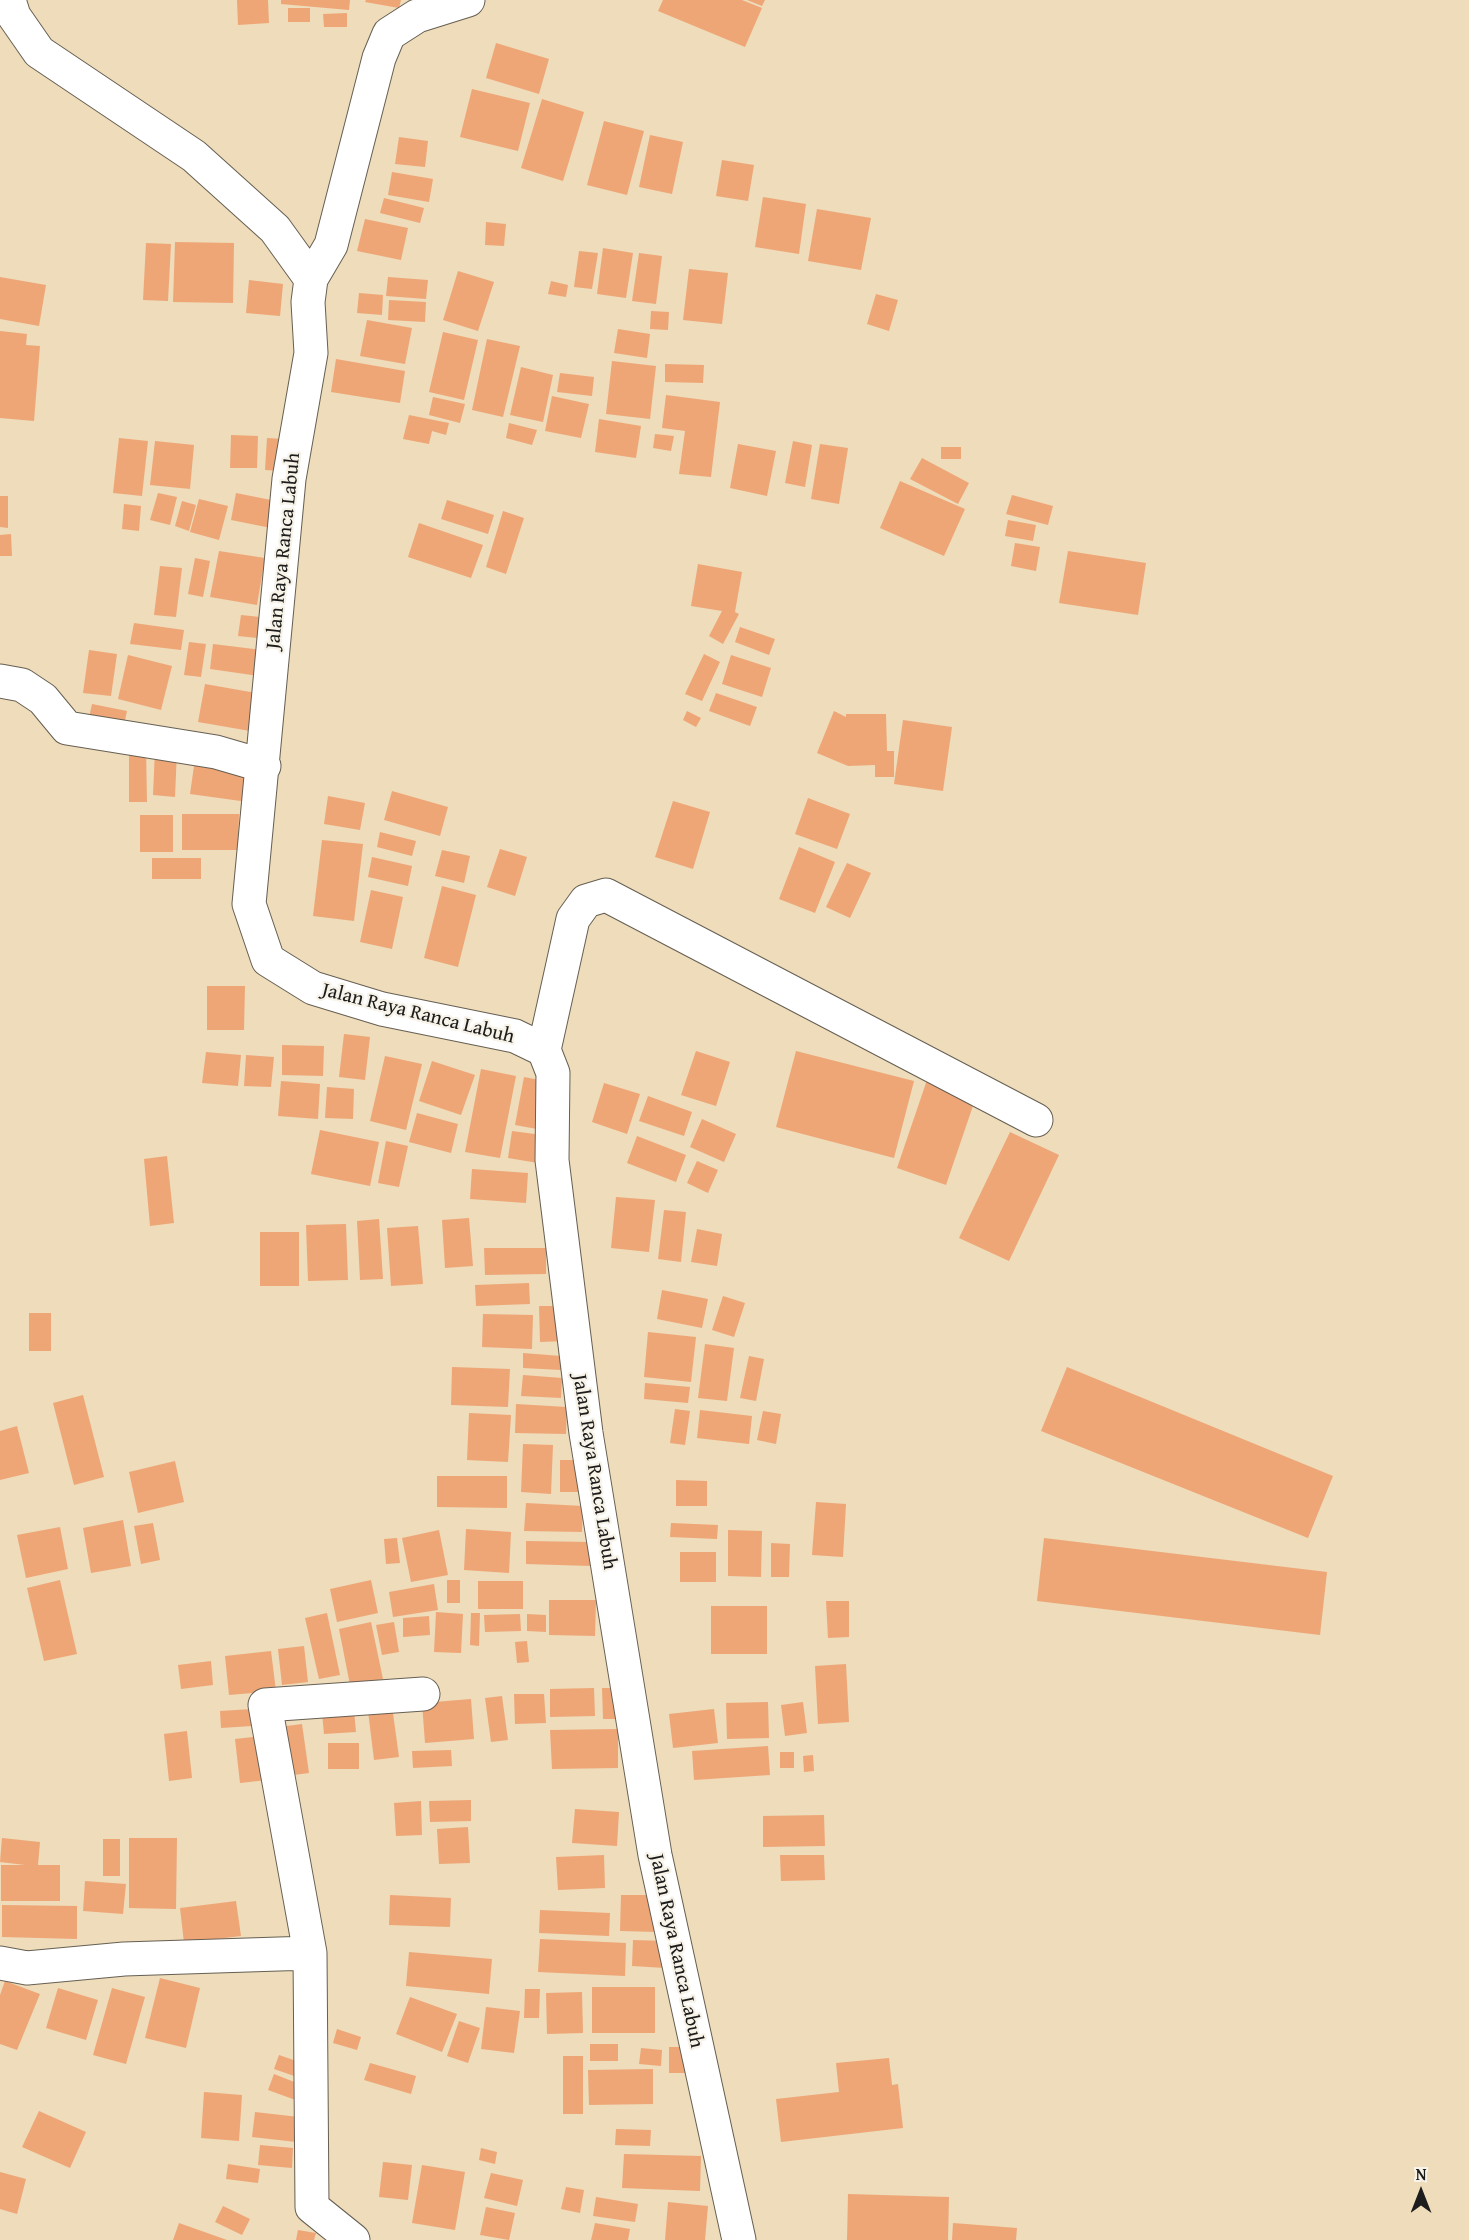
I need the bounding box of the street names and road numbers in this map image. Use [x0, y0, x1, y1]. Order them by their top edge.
street label: Jalan Raya Ranca Labuh [262, 452, 306, 650]
street label: Jalan Raya Ranca Labuh [319, 978, 517, 1050]
street label: Jalan Raya Ranca Labuh [567, 1373, 621, 1571]
street label: Jalan Raya Ranca Labuh [644, 1852, 708, 2050]

